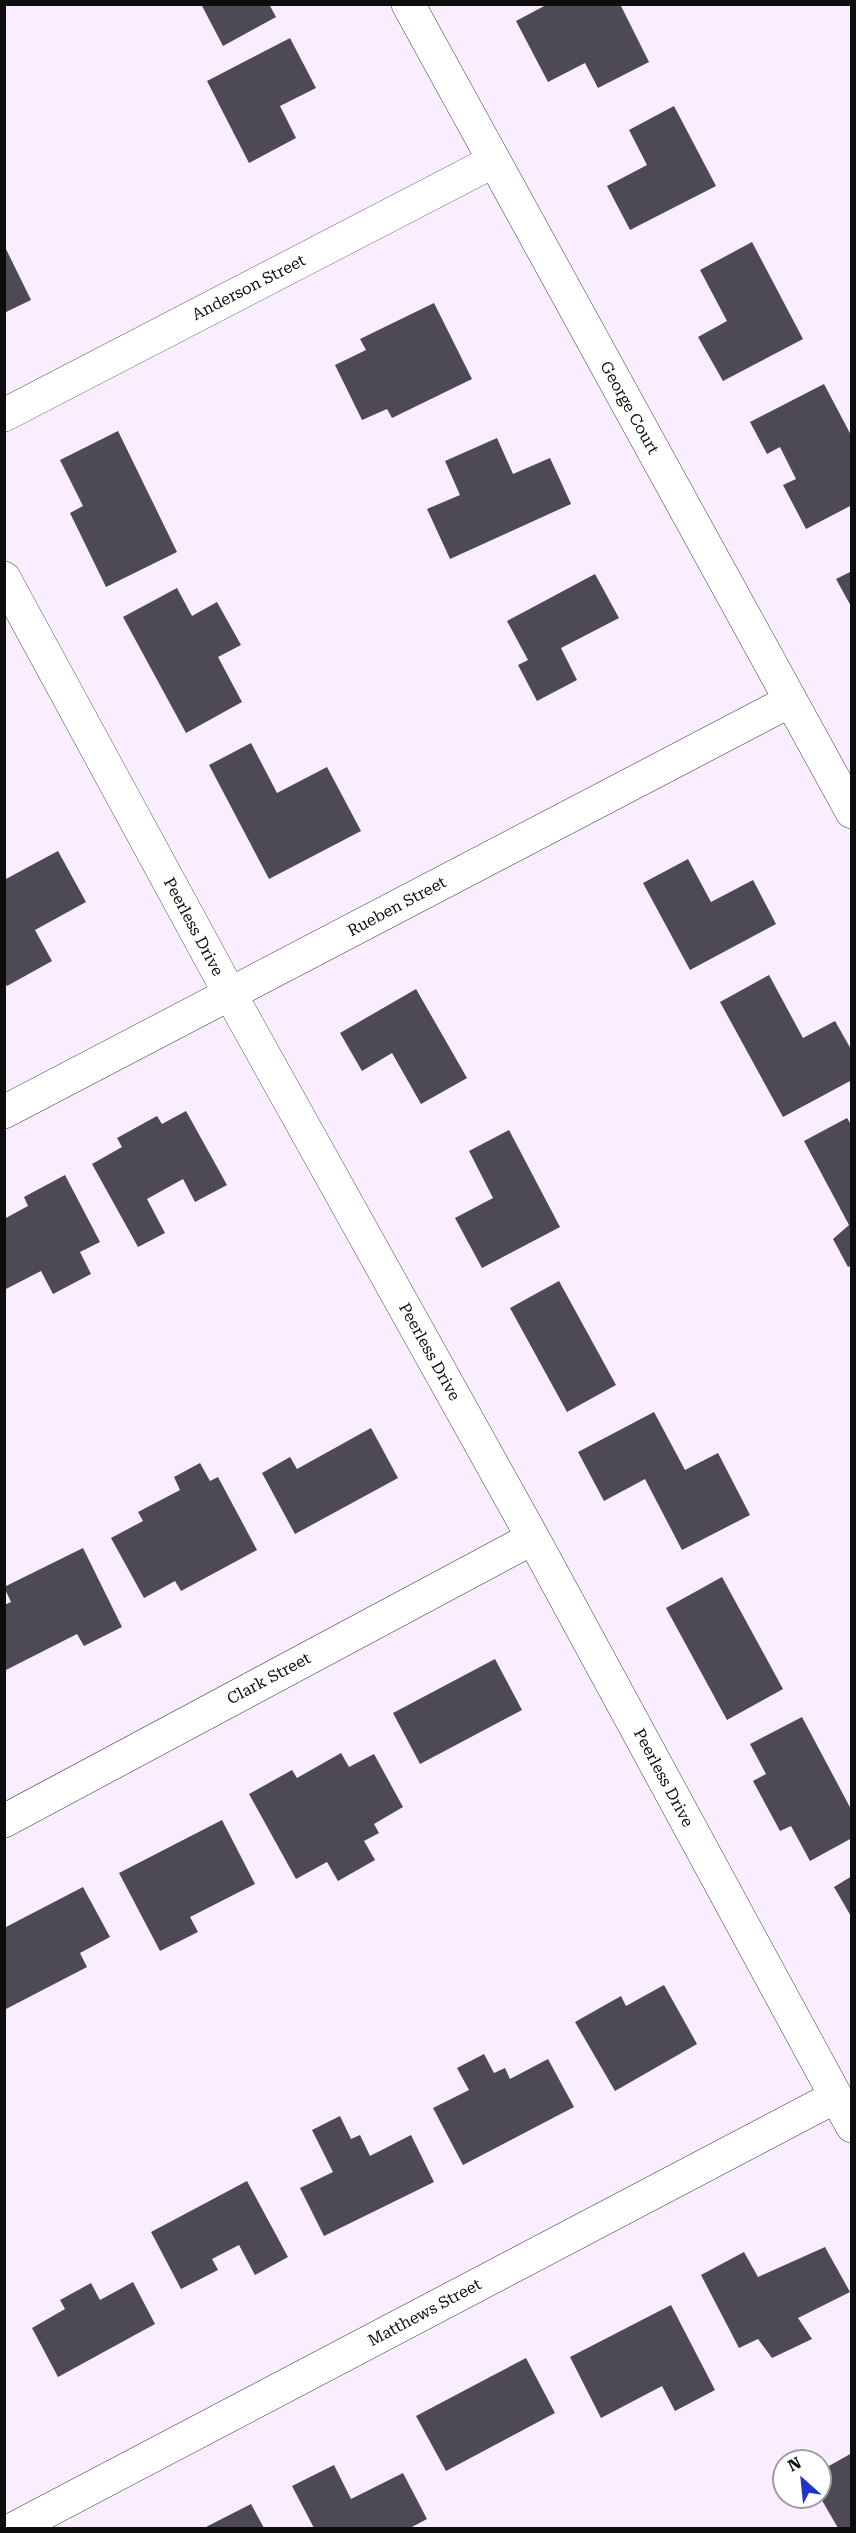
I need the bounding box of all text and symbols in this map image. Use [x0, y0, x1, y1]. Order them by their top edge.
street label: Anderson Street [189, 251, 309, 325]
street label: George Court [596, 358, 662, 458]
street label: Rueben Street [344, 873, 450, 941]
street label: Peerless Drive [159, 874, 227, 980]
street label: Peerless Drive [394, 1300, 464, 1404]
street label: Clark Street [224, 1649, 314, 1709]
street label: Peerless Drive [629, 1725, 697, 1831]
street label: Matthews Street [365, 2275, 485, 2351]
north arrow [772, 2449, 832, 2509]
text: N [785, 2453, 804, 2476]

